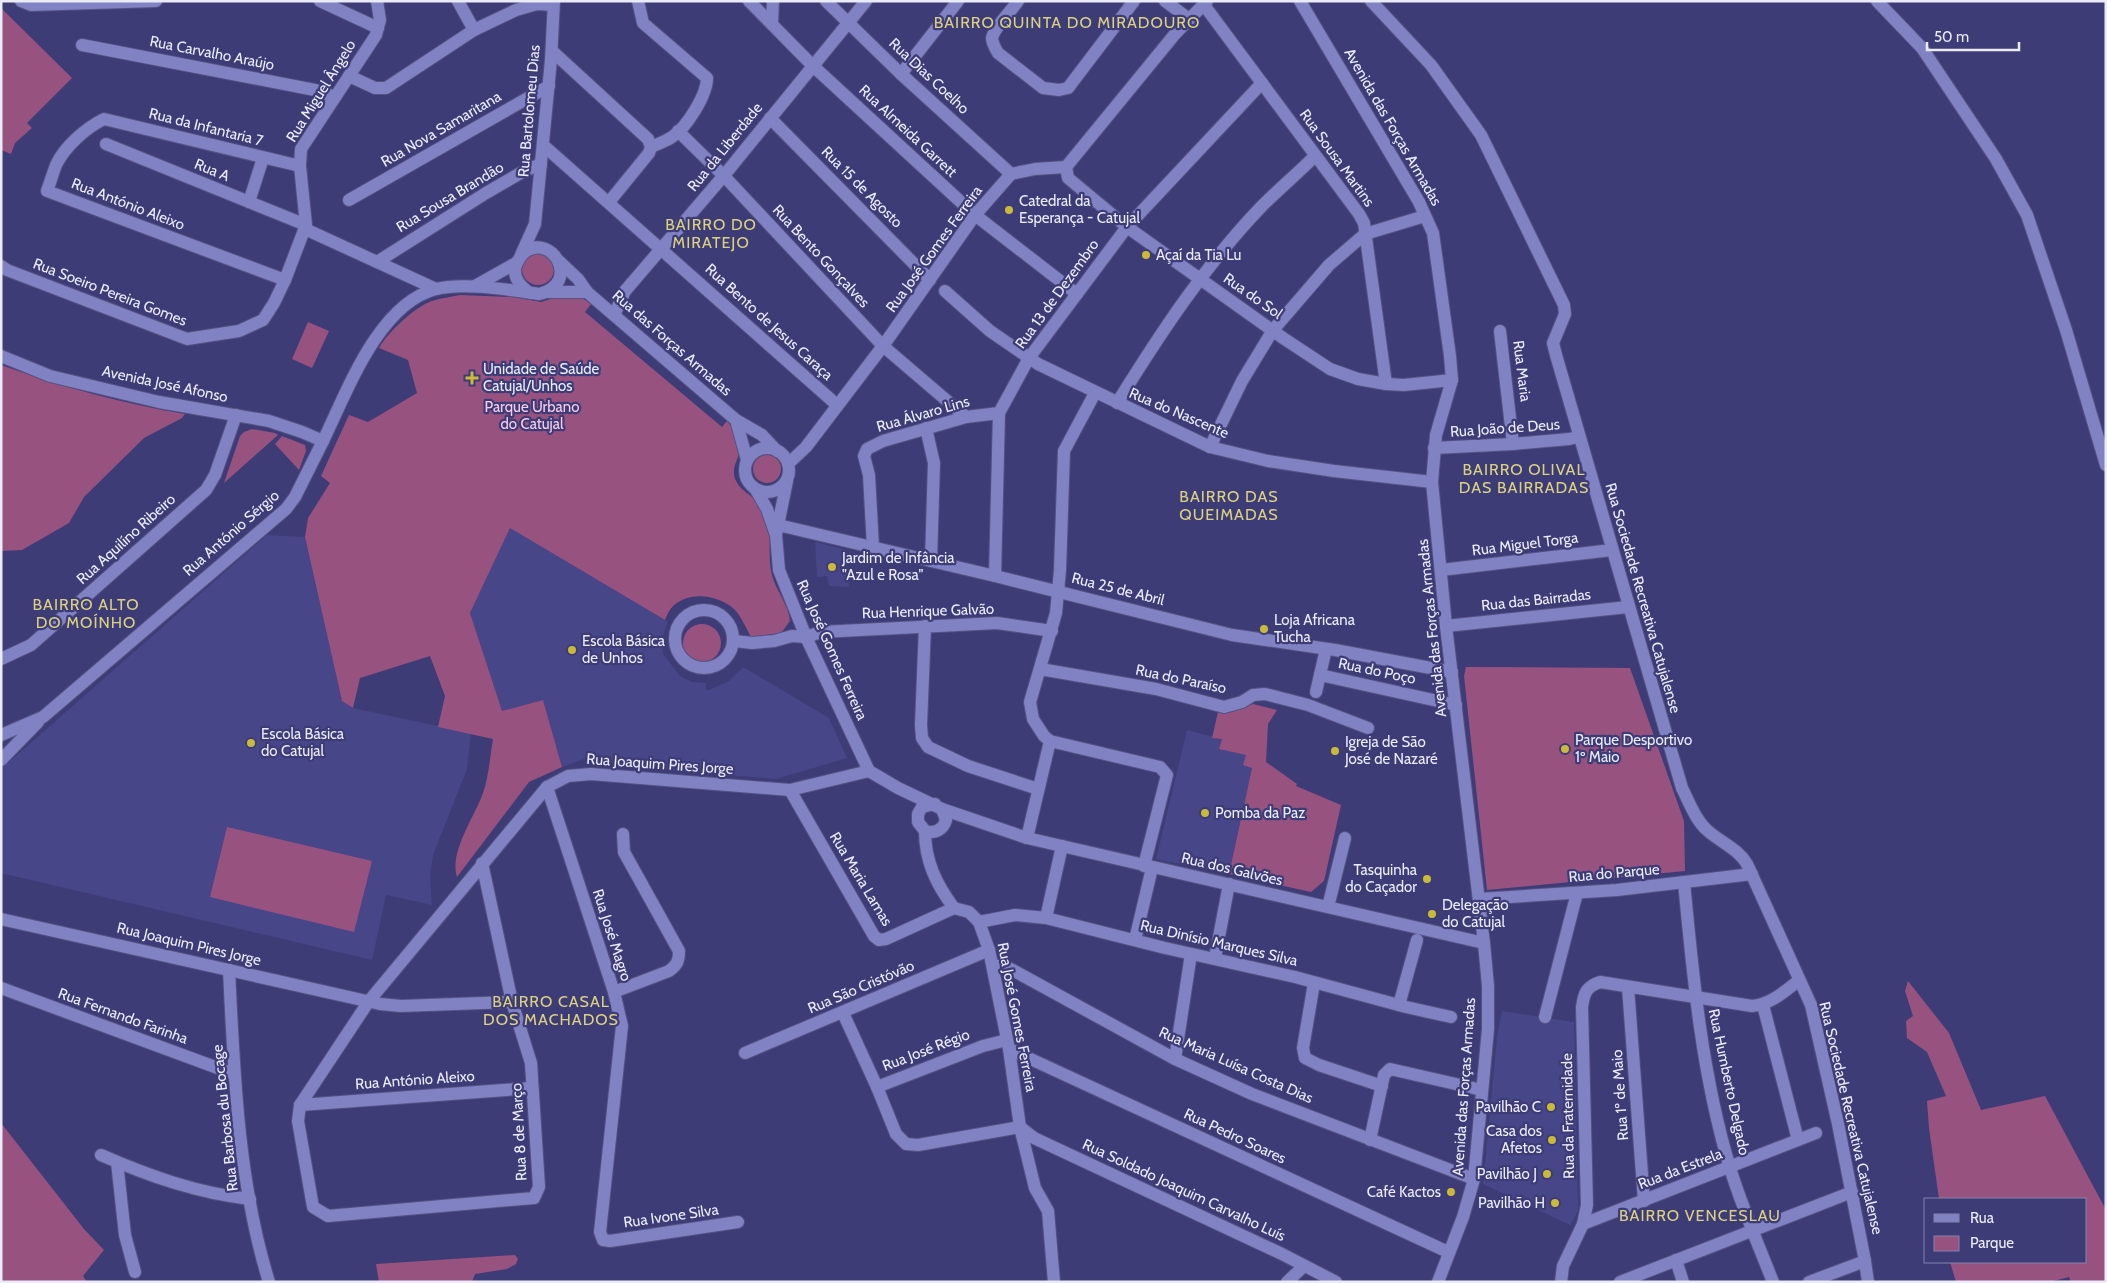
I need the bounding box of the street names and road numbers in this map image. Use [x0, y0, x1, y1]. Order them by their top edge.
street label: Rua Carvalho Araújo [148, 32, 276, 74]
street label: Rua Dias Coelho [885, 34, 973, 118]
street label: Rua Miguel Ângelo [282, 36, 360, 145]
street label: Rua Bartolomeu Dias [514, 44, 544, 178]
street label: Avenida das Forças Armadas [1340, 45, 1446, 209]
street label: Rua Almeida Garrett [855, 81, 961, 181]
street label: Rua Nova Samaritana [378, 87, 505, 171]
street label: Rua da Liberdade [684, 99, 766, 195]
street label: Rua da Infantaria 7 [147, 104, 265, 150]
street label: Rua Sousa Martins [1296, 106, 1378, 210]
street label: Rua 15 de Agosto [818, 143, 906, 231]
street label: Rua A [192, 155, 233, 185]
street label: Rua Sousa Brandão [393, 158, 507, 236]
street label: Rua António Aleixo [69, 174, 187, 234]
street label: Rua José Gomes Ferreira [882, 182, 986, 316]
street label: Rua Bento Gonçalves [769, 201, 873, 311]
street label: Rua 13 de Dezembro [1011, 236, 1103, 352]
street label: Rua Soeiro Pereira Gomes [31, 254, 189, 330]
street label: Rua Bento de Jesus Caraça [702, 260, 837, 385]
street label: Rua do Sol [1220, 269, 1286, 323]
street label: Rua das Forças Armadas [609, 286, 735, 400]
street label: Rua Maria [1509, 339, 1535, 404]
street label: Avenida José Afonso [100, 362, 230, 406]
street label: Rua do Nascente [1127, 384, 1232, 442]
street label: Rua Álvaro Lins [874, 391, 972, 436]
street label: Rua João de Deus [1450, 415, 1560, 441]
street label: Rua Sociedade Recreativa Catujalense [1601, 481, 1685, 715]
street label: Rua António Sérgio [179, 486, 283, 580]
street label: Rua Aquilíno Ribeiro [73, 490, 179, 588]
street label: Rua Miguel Torga [1471, 528, 1580, 559]
street label: Avenida das Forças Armadas [1414, 538, 1450, 718]
street label: Rua 25 de Abril [1070, 569, 1167, 609]
street label: Rua José Gomes Ferreira [793, 577, 871, 724]
street label: Rua das Bairradas [1480, 585, 1592, 615]
street label: Rua Henrique Galvão [862, 600, 994, 622]
street label: Rua do Poço [1337, 654, 1417, 688]
street label: Rua do Paraíso [1134, 661, 1228, 697]
street label: Rua Joaquim Pires Jorge [586, 750, 734, 778]
street label: Rua Maria Lamas [826, 829, 896, 929]
street label: Rua dos Galvões [1180, 849, 1284, 889]
street label: Rua do Parque [1568, 860, 1661, 886]
street label: Rua José Magro [589, 887, 635, 983]
street label: Rua Dinísio Marques Silva [1139, 916, 1300, 970]
street label: Rua Joaquim Pires Jorge [115, 919, 263, 969]
street label: Rua José Gomes Ferreira [994, 941, 1040, 1094]
street label: Rua São Cristóvão [805, 956, 917, 1018]
street label: Rua Fernando Farinha [56, 984, 191, 1048]
street label: Avenida das Forças Armadas [1449, 997, 1479, 1177]
street label: Rua Sociedade Recreativa Catujalense [1815, 1000, 1887, 1237]
street label: Rua Humberto Delgado [1705, 1007, 1753, 1157]
street label: Rua Maria Luísa Costa Dias [1156, 1023, 1316, 1107]
street label: Rua José Régio [880, 1025, 972, 1075]
street label: Rua Barbosa du Bocage [208, 1043, 242, 1192]
street label: Rua 1º de Maio [1608, 1049, 1632, 1141]
street label: Rua da Fraternidade [1558, 1053, 1578, 1179]
street label: Rua António Aleixo [355, 1067, 475, 1093]
street label: Rua 8 de Março [507, 1083, 531, 1181]
street label: Rua Pedro Soares [1181, 1104, 1289, 1168]
street label: Rua Soldado Joaquim Carvalho Luís [1080, 1135, 1288, 1245]
street label: Rua da Estrela [1635, 1144, 1725, 1193]
street label: Rua Ivone Silva [622, 1200, 720, 1232]

